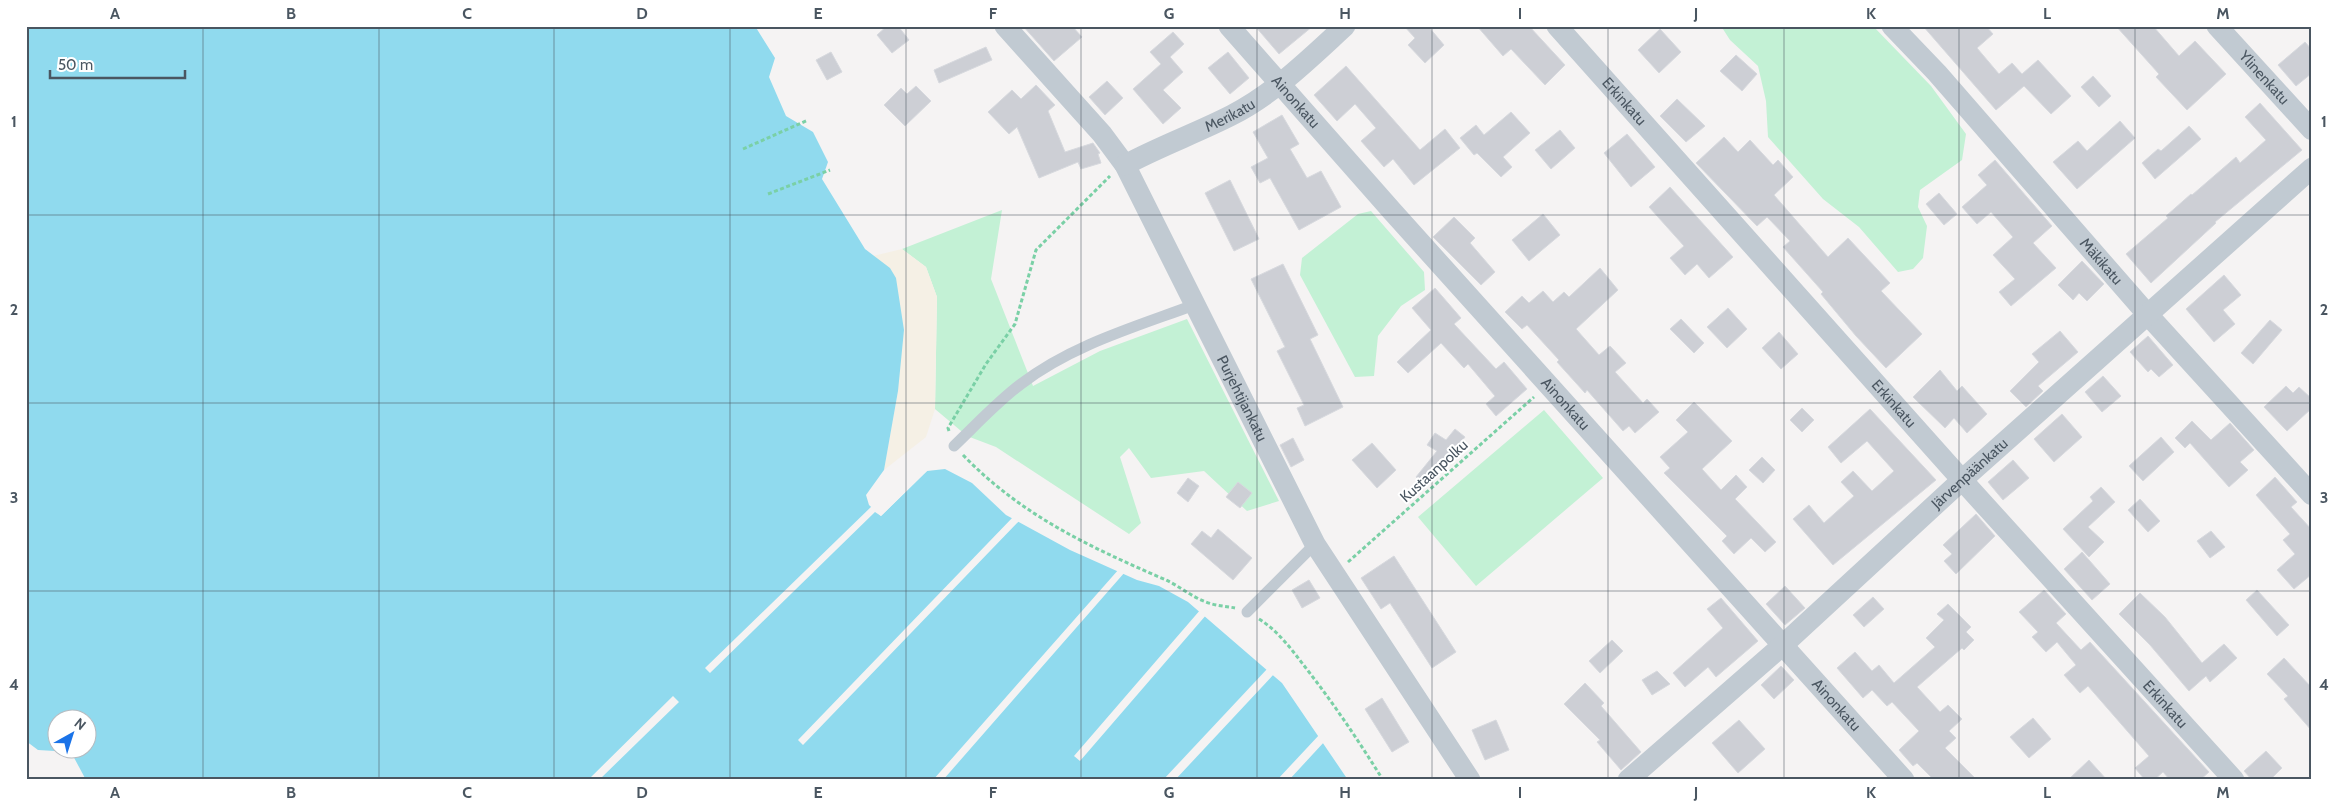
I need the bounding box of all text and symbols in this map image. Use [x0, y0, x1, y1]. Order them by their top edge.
text: A [110, 4, 120, 23]
text: B [286, 4, 296, 23]
text: C [462, 4, 472, 23]
text: D [636, 4, 648, 23]
text: E [813, 4, 823, 23]
text: F [989, 4, 998, 23]
text: G [1164, 4, 1174, 23]
text: H [1339, 4, 1351, 23]
text: I [1518, 4, 1522, 23]
text: J [1693, 4, 1698, 23]
text: K [1866, 4, 1876, 23]
text: L [2043, 4, 2051, 23]
text: M [2216, 4, 2230, 23]
street label: Ylinenkatu [2235, 46, 2293, 108]
scale bar [50, 48, 185, 80]
text: 50 m [58, 56, 93, 74]
street label: Ainonkatu [1268, 72, 1324, 132]
street label: Erkinkatu [1598, 74, 1650, 129]
street label: Merikatu [1202, 95, 1258, 136]
text: 1 [11, 112, 17, 131]
text: 1 [2321, 112, 2327, 131]
street label: Mäkikatu [2076, 234, 2126, 288]
text: 2 [10, 300, 18, 319]
text: 2 [2320, 300, 2328, 319]
street label: Purjehtijankatu [1213, 353, 1271, 444]
street label: Ainonkatu [1537, 374, 1594, 434]
street label: Erkinkatu [1868, 376, 1920, 431]
street label: Järvenpäänkatu [1927, 434, 2012, 513]
street label: Kustaanpolku [1396, 436, 1472, 506]
text: 3 [10, 488, 18, 507]
text: 3 [2320, 488, 2328, 507]
text: 4 [9, 675, 19, 694]
street label: Ainonkatu [1808, 675, 1865, 735]
text: 4 [2319, 675, 2329, 694]
street label: Erkinkatu [2139, 677, 2191, 732]
north arrow [48, 708, 98, 758]
text: N [71, 714, 90, 734]
text: A [110, 783, 120, 802]
text: B [286, 783, 296, 802]
text: C [462, 783, 472, 802]
text: D [636, 783, 648, 802]
text: E [813, 783, 823, 802]
text: F [989, 783, 998, 802]
text: G [1164, 783, 1174, 802]
text: H [1339, 783, 1351, 802]
text: I [1518, 783, 1522, 802]
text: J [1693, 783, 1698, 802]
text: K [1866, 783, 1876, 802]
text: L [2043, 783, 2051, 802]
text: M [2216, 783, 2230, 802]

